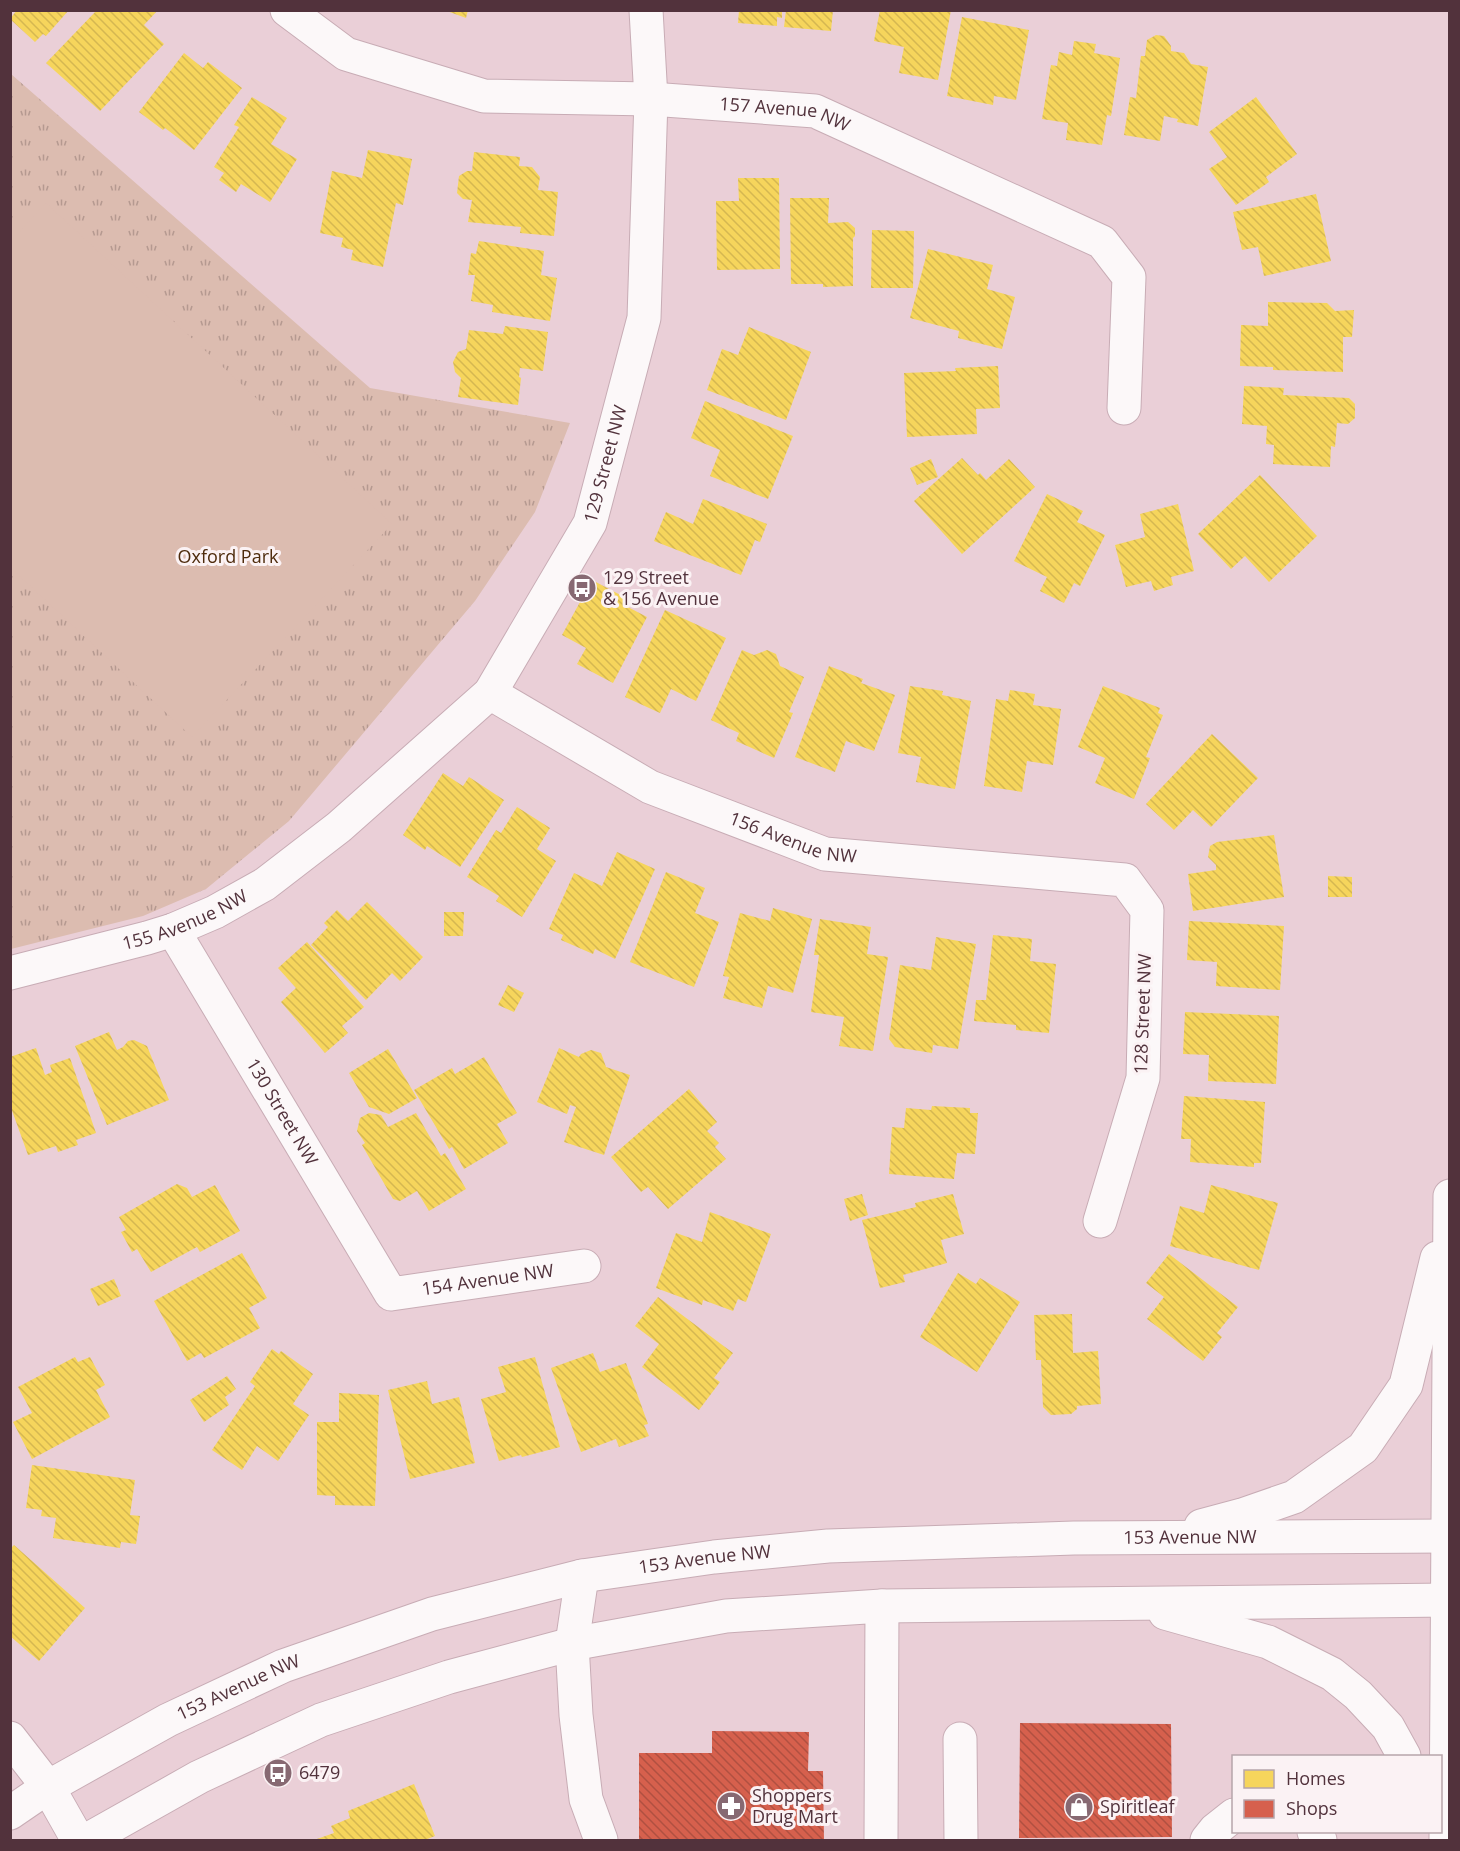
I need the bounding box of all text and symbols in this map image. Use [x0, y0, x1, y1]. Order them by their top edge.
street label: 157 Avenue NW [719, 91, 855, 137]
street label: 129 Street NW [578, 402, 632, 525]
park label: Oxford Park [178, 544, 279, 568]
place label: 129 Street & 156 Avenue [603, 565, 719, 610]
bus stop icon: 129 Street & 156 Avenue [566, 572, 598, 604]
street label: 156 Avenue NW [726, 806, 858, 868]
street label: 155 Avenue NW [120, 883, 251, 955]
street label: 128 Street NW [1128, 953, 1156, 1075]
street label: 130 Street NW [241, 1053, 324, 1170]
street label: 154 Avenue NW [420, 1257, 556, 1300]
street label: 153 Avenue NW [1123, 1524, 1257, 1549]
street label: 153 Avenue NW [637, 1539, 772, 1579]
street label: 153 Avenue NW [172, 1648, 303, 1725]
legend [1232, 1755, 1442, 1833]
bus stop icon: 6479 [262, 1757, 294, 1789]
place label: 6479 [299, 1760, 340, 1784]
text: Homes [1286, 1766, 1345, 1790]
place label: Shoppers Drug Mart [752, 1783, 838, 1828]
pharmacy icon: Shoppers Drug Mart [715, 1790, 747, 1822]
shop icon: Spiritleaf [1063, 1791, 1095, 1823]
place label: Spiritleaf [1100, 1794, 1175, 1818]
text: Shops [1286, 1796, 1337, 1820]

